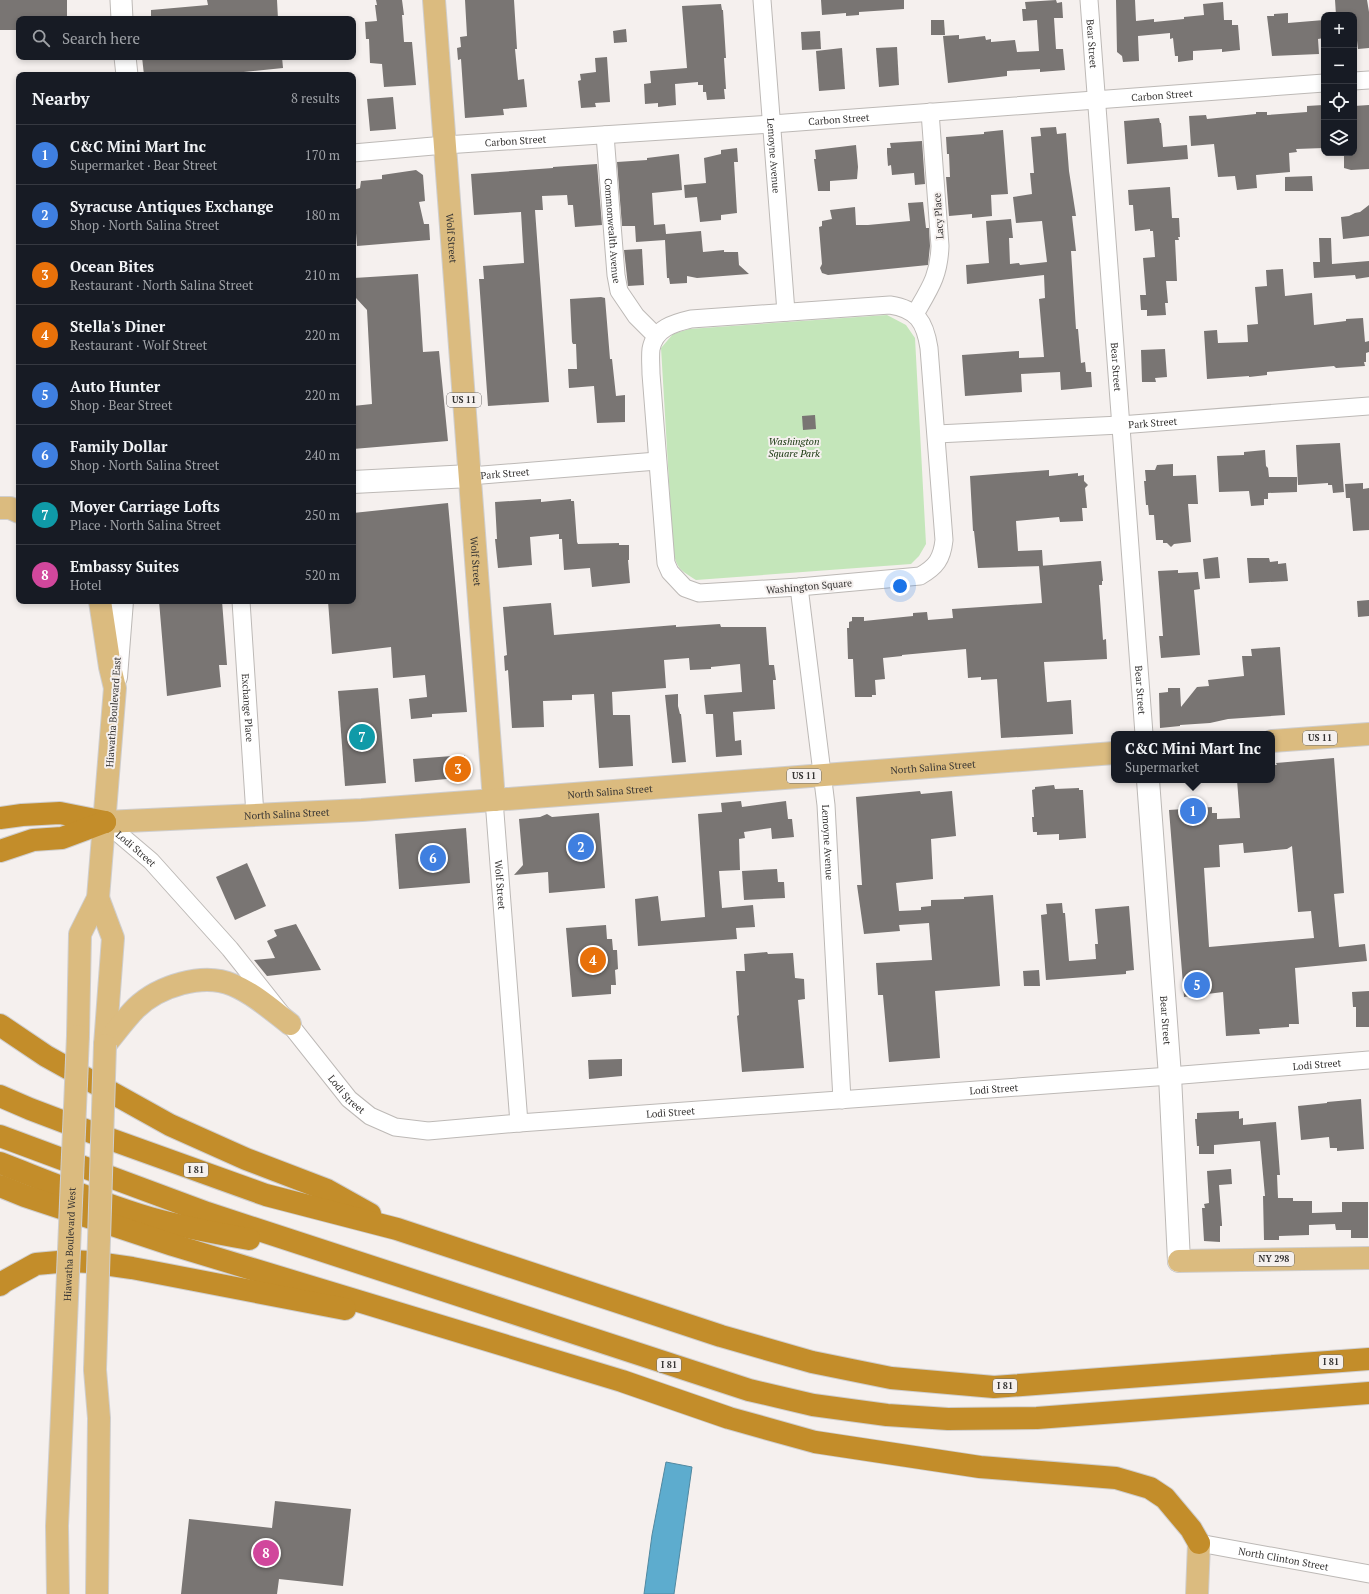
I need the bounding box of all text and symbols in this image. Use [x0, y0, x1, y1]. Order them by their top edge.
map controls [1321, 12, 1357, 156]
button: + [1321, 12, 1357, 48]
search box [16, 16, 356, 60]
street label: Bear Street [1083, 19, 1100, 69]
icon: search [30, 27, 52, 49]
text: Search here [62, 28, 140, 48]
button: − [1321, 48, 1357, 84]
button: locate [1321, 84, 1357, 120]
text: Nearby [32, 87, 90, 110]
street label: Carbon Street [1131, 87, 1193, 104]
text: 8 results [291, 89, 340, 107]
street label: Carbon Street [808, 111, 870, 128]
street label: Lemoyne Avenue [764, 117, 783, 194]
button: layers [1321, 120, 1357, 156]
street label: Carbon Street [484, 132, 547, 149]
text: C&C Mini Mart Inc [70, 136, 206, 156]
text: 1 [41, 146, 49, 164]
text: 170 m [305, 146, 340, 164]
text: Supermarket · Bear Street [70, 156, 217, 174]
street label: Commonwealth Avenue [601, 178, 623, 284]
street label: Lacy Place [930, 192, 947, 239]
text: Syracuse Antiques Exchange [70, 196, 274, 216]
text: 2 [41, 206, 49, 224]
text: 180 m [305, 206, 340, 224]
street label: Wolf Street [443, 213, 460, 264]
text: Shop · North Salina Street [70, 216, 219, 234]
text: Ocean Bites [70, 256, 154, 276]
text: 3 [41, 266, 49, 284]
text: 210 m [305, 266, 340, 284]
text: Restaurant · North Salina Street [70, 276, 253, 294]
text: Stella's Diner [70, 316, 165, 336]
text: 4 [41, 326, 49, 344]
text: 220 m [305, 326, 340, 344]
text: Restaurant · Wolf Street [70, 336, 207, 354]
street label: Bear Street [1108, 342, 1124, 392]
text: Auto Hunter [70, 376, 160, 396]
text: 5 [41, 386, 49, 404]
text: 220 m [305, 386, 340, 404]
road number: US 11 [447, 393, 481, 407]
text: Shop · Bear Street [70, 396, 173, 414]
street label: Park Street [1128, 415, 1178, 431]
park label: Washington Square Park [768, 435, 820, 460]
text: Family Dollar [70, 436, 168, 456]
text: 6 [41, 446, 49, 464]
text: 240 m [305, 446, 340, 464]
text: Shop · North Salina Street [70, 456, 219, 474]
street label: Park Street [480, 465, 530, 482]
text: Moyer Carriage Lofts [70, 496, 220, 516]
text: 7 [41, 506, 49, 524]
text: 250 m [305, 506, 340, 524]
text: Place · North Salina Street [70, 516, 221, 534]
street label: Wolf Street [467, 536, 484, 587]
text: Embassy Suites [70, 556, 179, 576]
text: 8 [41, 566, 49, 584]
text: 520 m [305, 566, 340, 584]
text: Hotel [70, 576, 102, 594]
street label: Washington Square [766, 576, 853, 597]
your location [890, 576, 910, 596]
street label: Hiawatha Boulevard East [103, 656, 124, 768]
street label: Bear Street [1132, 665, 1149, 715]
street label: Exchange Place [239, 673, 256, 743]
pin: 7 [349, 722, 375, 752]
popup [1111, 731, 1275, 783]
road number: US 11 [1303, 731, 1337, 745]
text: C&C Mini Mart Inc [1125, 738, 1261, 758]
pin: 3 [445, 754, 471, 784]
street label: North Salina Street [890, 757, 976, 777]
text: Supermarket [1125, 758, 1199, 776]
road number: US 11 [787, 769, 821, 783]
street label: North Salina Street [567, 782, 653, 801]
pin: 1 [1180, 796, 1206, 826]
street label: Lemoyne Avenue [819, 804, 836, 880]
street label: North Salina Street [244, 806, 330, 822]
street label: Lodi Street [113, 828, 159, 870]
pin: 2 [568, 832, 594, 862]
pin: 6 [420, 843, 446, 873]
street label: Wolf Street [492, 859, 508, 910]
pin: 4 [580, 945, 606, 975]
pin: 5 [1184, 970, 1210, 1000]
street label: Bear Street [1157, 995, 1174, 1046]
street label: Lodi Street [1292, 1056, 1342, 1073]
street label: Lodi Street [325, 1072, 368, 1117]
street label: Lodi Street [969, 1081, 1019, 1097]
street label: Lodi Street [646, 1104, 696, 1121]
road number: I 81 [184, 1163, 208, 1177]
street label: Hiawatha Boulevard West [61, 1187, 79, 1301]
road number: NY 298 [1254, 1252, 1294, 1266]
road number: I 81 [1319, 1355, 1343, 1369]
road number: I 81 [657, 1358, 681, 1372]
road number: I 81 [993, 1379, 1017, 1393]
pin: 8 [253, 1538, 279, 1568]
street label: North Clinton Street [1237, 1544, 1330, 1574]

